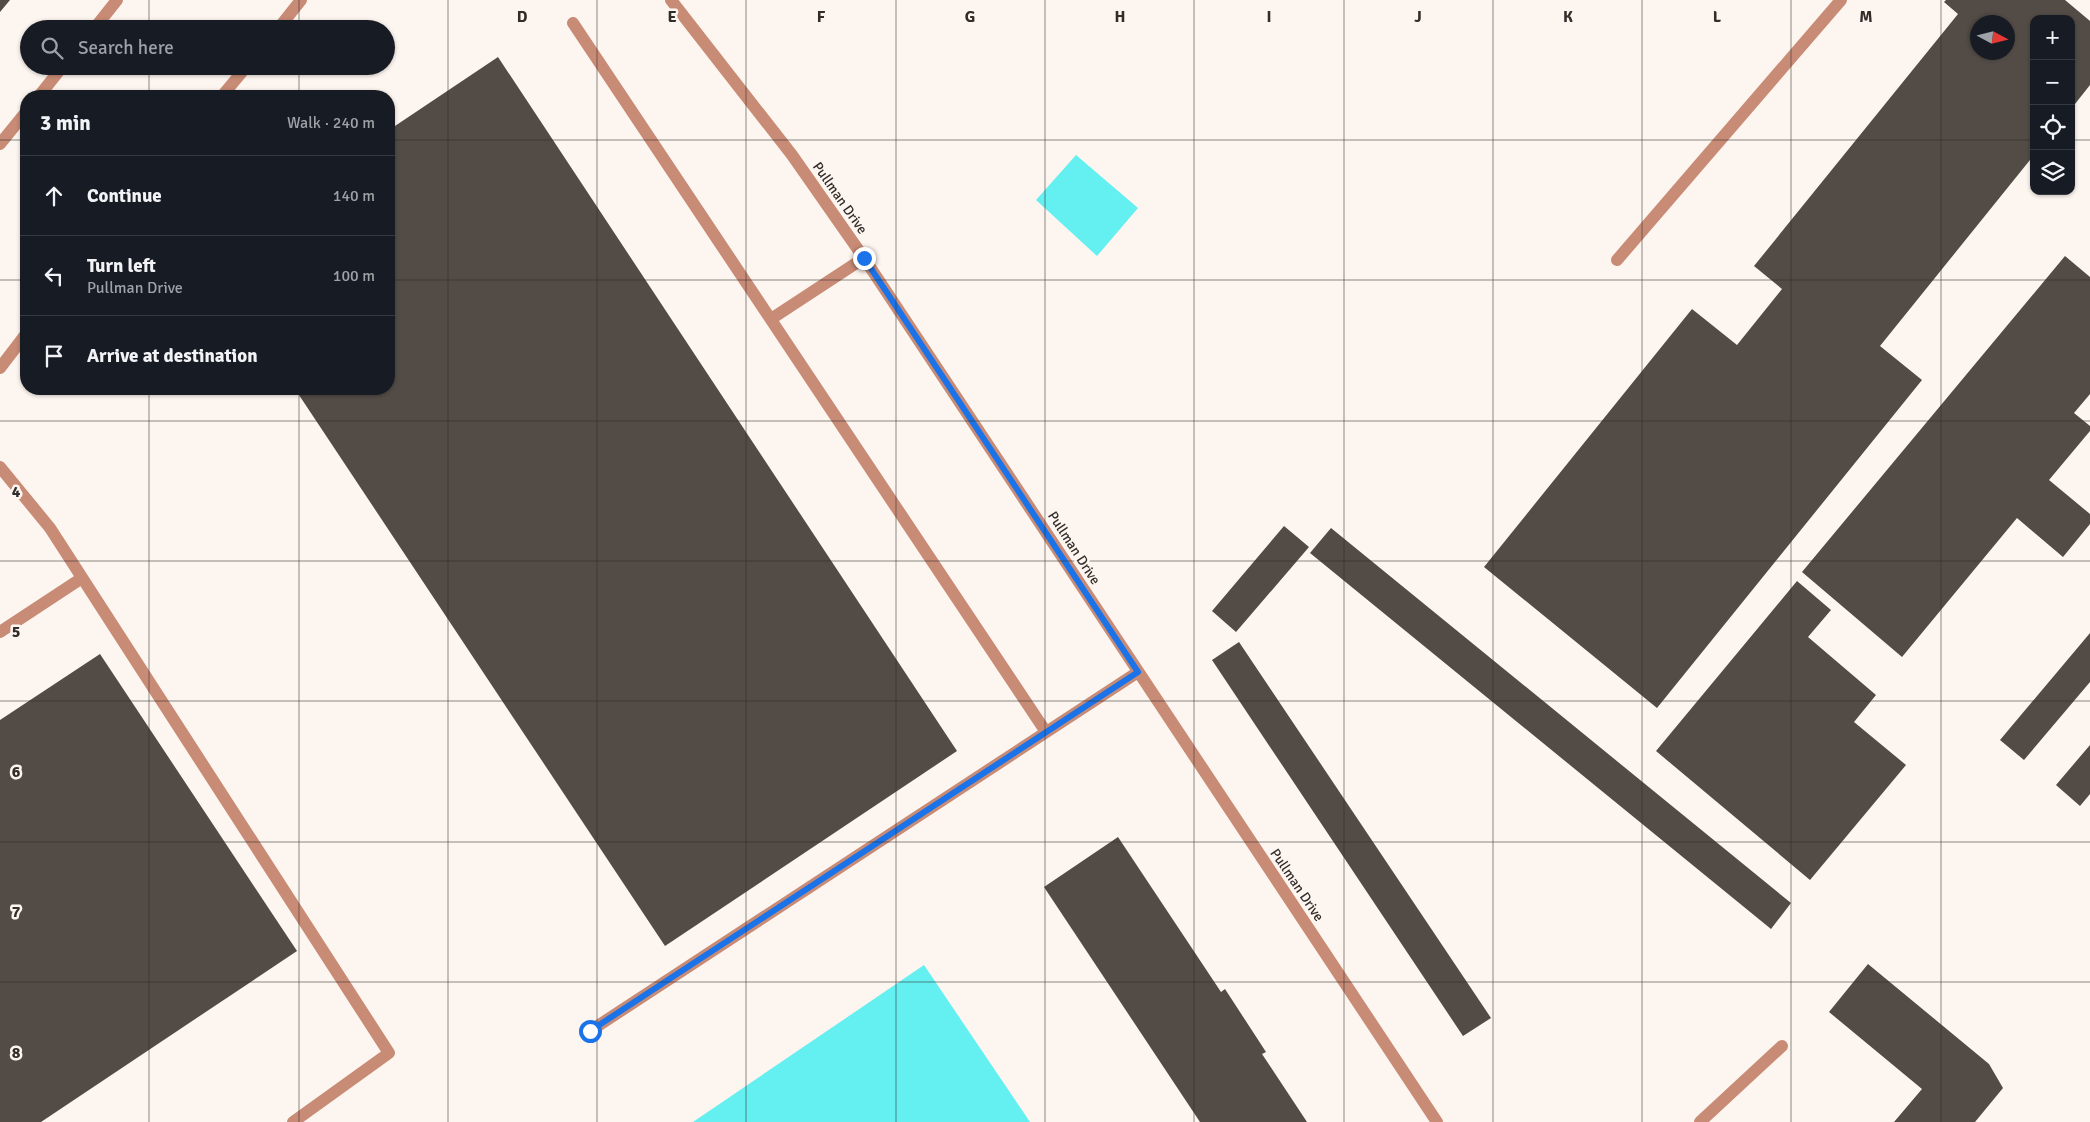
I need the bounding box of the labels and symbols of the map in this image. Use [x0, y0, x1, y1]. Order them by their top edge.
text: D [517, 7, 528, 27]
text: E [667, 7, 677, 27]
text: F [817, 7, 826, 27]
text: G [965, 7, 975, 27]
text: H [1115, 7, 1125, 27]
text: I [1266, 7, 1272, 27]
text: J [1414, 7, 1422, 27]
text: K [1563, 7, 1573, 27]
text: L [1713, 7, 1722, 27]
text: M [1859, 7, 1873, 27]
north arrow [1970, 15, 2015, 60]
street label: Pullman Drive [809, 159, 871, 237]
route end [853, 247, 876, 270]
text: 4 [12, 482, 21, 502]
street label: Pullman Drive [1044, 508, 1104, 588]
text: 5 [12, 622, 20, 642]
text: 6 [12, 762, 21, 782]
street label: Pullman Drive [1267, 846, 1327, 924]
text: 7 [12, 902, 21, 922]
route start [579, 1020, 602, 1043]
text: 8 [12, 1043, 21, 1063]

